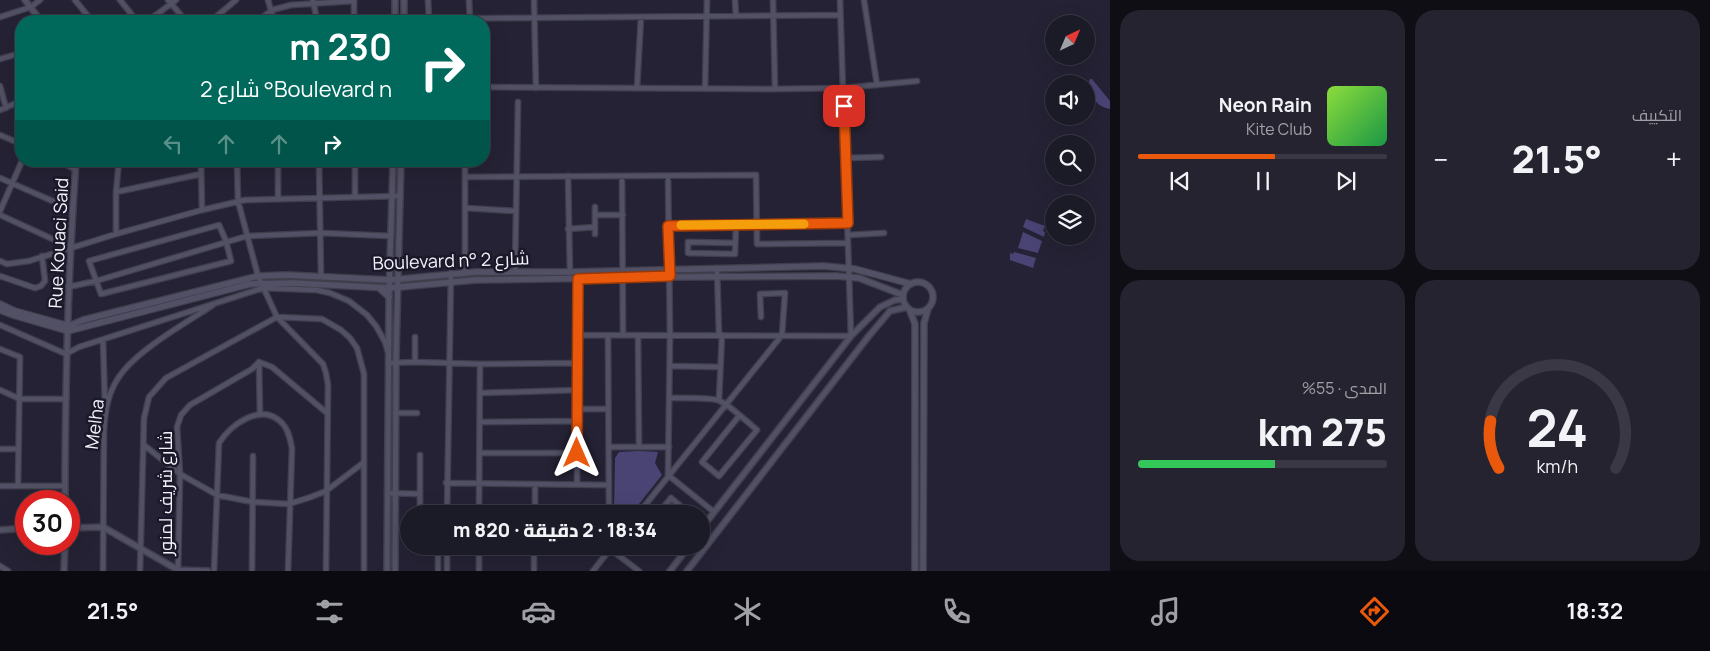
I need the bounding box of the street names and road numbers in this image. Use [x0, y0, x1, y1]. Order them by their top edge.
street label: Rue Kouaci Said [43, 177, 73, 309]
street label: Boulevard n° شارع 2 [372, 245, 530, 276]
street label: Melha [79, 397, 109, 451]
street label: شارع شريف لمنور [153, 431, 178, 556]

